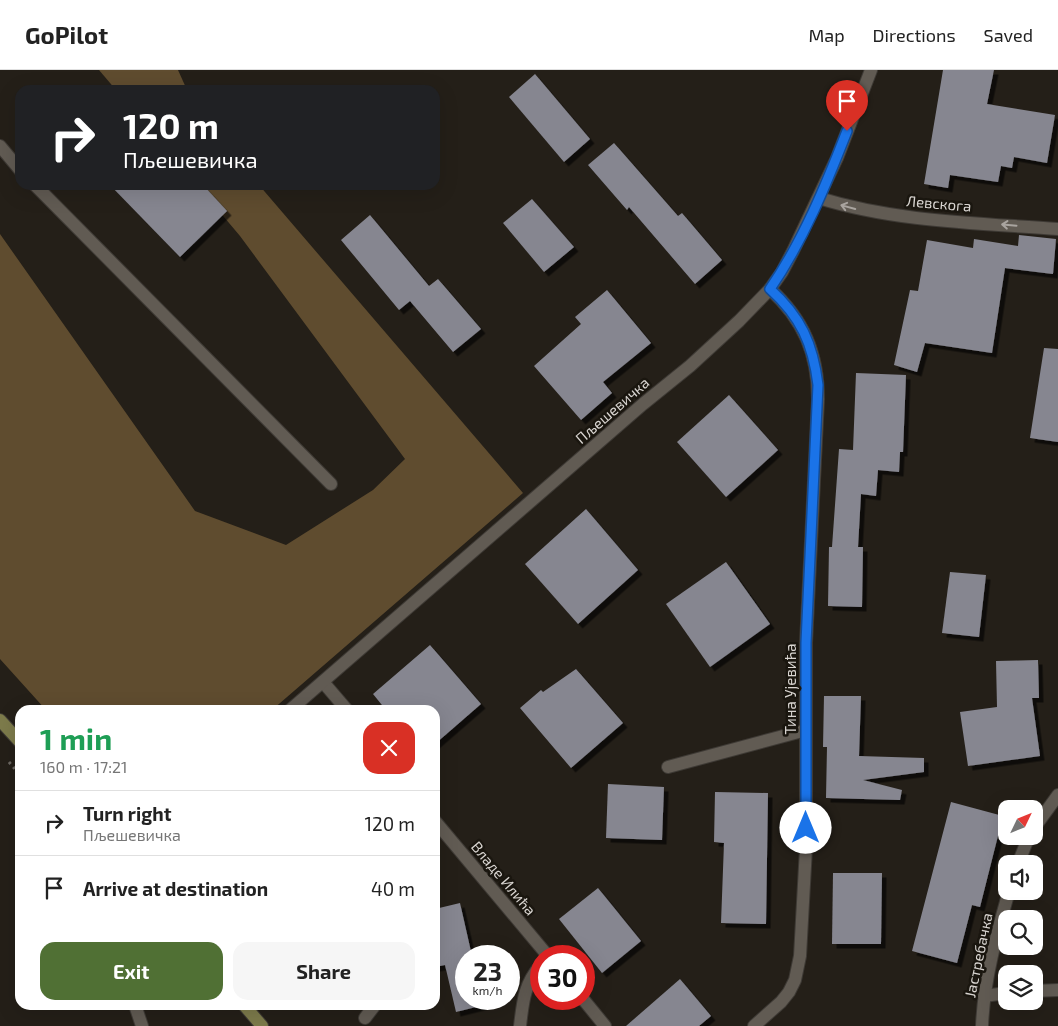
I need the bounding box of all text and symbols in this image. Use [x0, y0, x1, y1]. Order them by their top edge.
text: GoPilot [25, 20, 108, 49]
text: Map [808, 24, 845, 46]
text: Directions [873, 24, 956, 46]
text: Saved [984, 24, 1033, 46]
pin [826, 80, 868, 131]
icon: arrive [833, 87, 861, 115]
text: 120 m [123, 104, 219, 146]
icon: right [40, 105, 105, 170]
text: Пљешевичка [123, 146, 258, 172]
street label: Левскога [906, 191, 972, 215]
one-way arrow [841, 201, 857, 211]
one-way arrow [1002, 221, 1018, 230]
street label: Пљешевичка [571, 373, 653, 447]
street label: Тина Ујевића [781, 643, 800, 735]
text: 1 min [40, 720, 112, 756]
button: close [363, 722, 415, 774]
text: 160 m · 17:21 [40, 757, 127, 776]
north arrow [998, 800, 1042, 845]
map controls [998, 800, 1043, 1010]
position arrow [779, 801, 831, 853]
text: Turn right [83, 802, 171, 825]
icon: right [40, 809, 68, 837]
text: 120 m [364, 812, 415, 835]
text: Пљешевичка [83, 825, 181, 844]
street label: Владе Илића [468, 837, 540, 919]
button: sound [998, 855, 1043, 900]
icon: arrive [40, 874, 68, 902]
text: Arrive at destination [83, 877, 268, 900]
text: 40 m [371, 877, 415, 900]
button: search [998, 910, 1043, 955]
street label: Јастребачка [960, 911, 996, 999]
button: Exit [40, 942, 223, 1000]
button: Share [233, 942, 415, 1000]
speed limit sign: 30 [530, 945, 595, 1010]
text: 23 [473, 956, 502, 986]
button: layers [998, 965, 1043, 1010]
text: km/h [473, 983, 502, 997]

